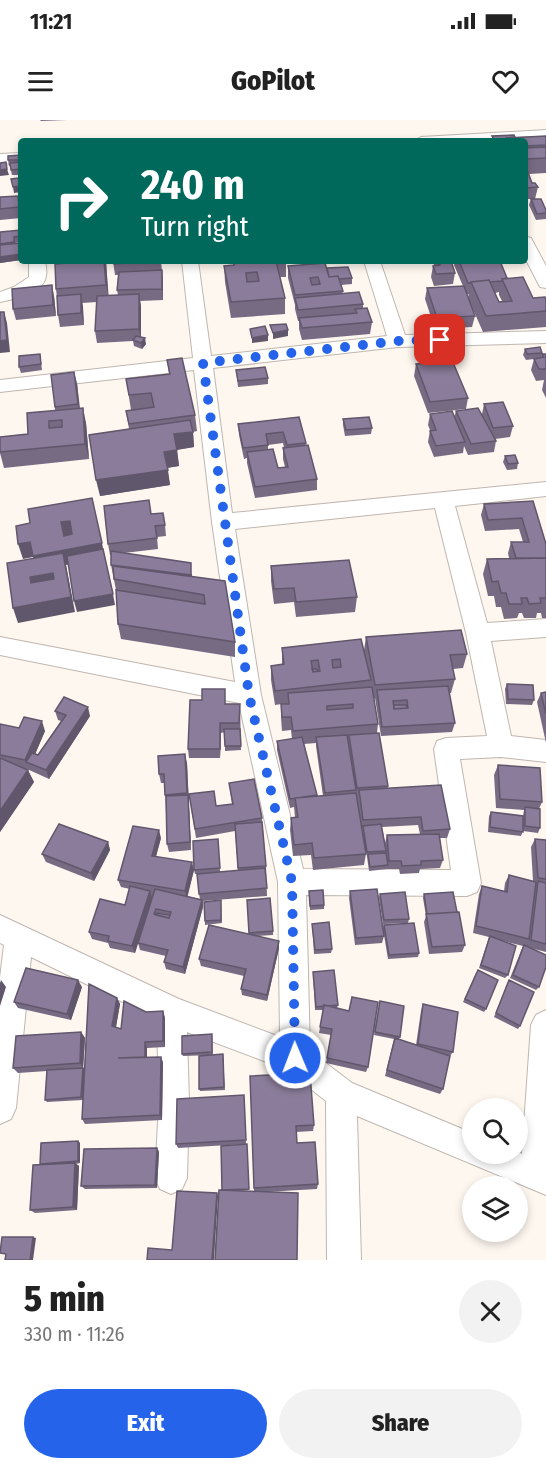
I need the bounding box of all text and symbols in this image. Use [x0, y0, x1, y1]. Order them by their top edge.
text: 11:21 [30, 8, 72, 35]
icon: menu [24, 65, 57, 98]
text: GoPilot [231, 65, 315, 97]
icon: heart [489, 65, 522, 98]
text: 240 m [141, 160, 245, 210]
icon: right [42, 162, 120, 240]
text: Turn right [141, 211, 249, 243]
pin [414, 314, 465, 365]
icon: arrive [423, 323, 456, 356]
position arrow [263, 1026, 327, 1090]
map controls [462, 1098, 528, 1242]
button: search [462, 1098, 528, 1164]
button: layers [462, 1176, 528, 1242]
text: 5 min [24, 1277, 105, 1321]
button: close [459, 1280, 522, 1343]
text: 330 m · 11:26 [24, 1322, 124, 1346]
button: Exit [24, 1389, 267, 1458]
button: Share [279, 1389, 522, 1458]

